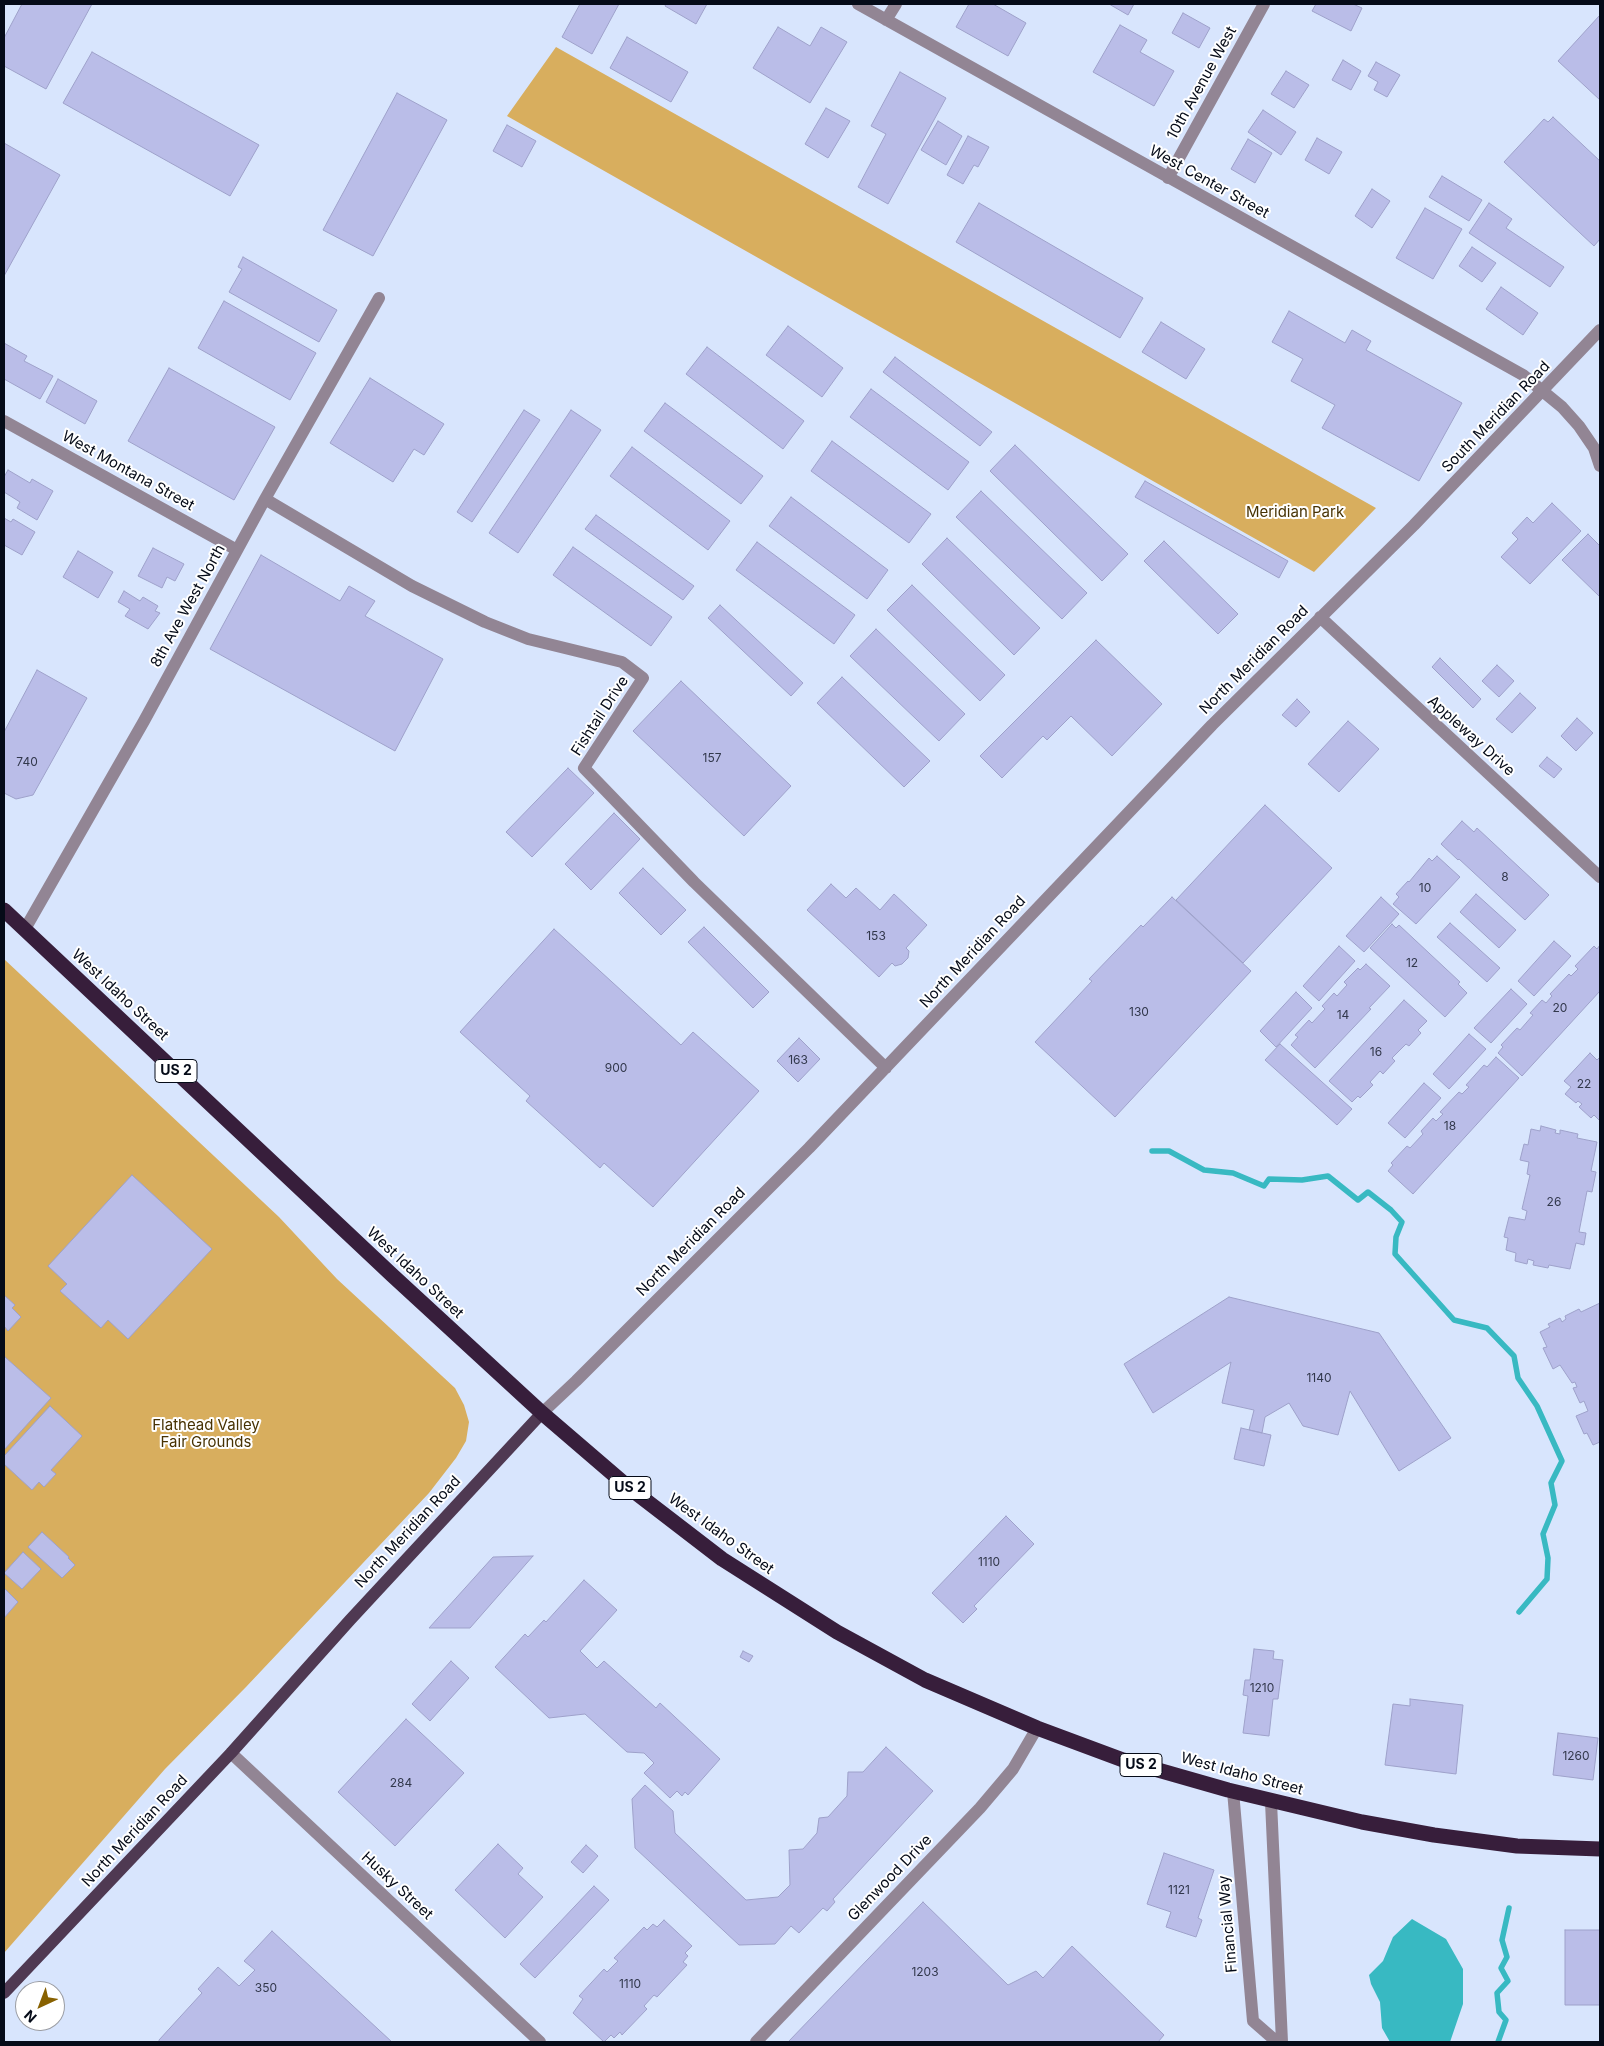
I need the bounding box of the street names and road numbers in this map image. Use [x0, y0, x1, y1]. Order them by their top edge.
street label: 10th Avenue West [1164, 23, 1240, 143]
street label: West Center Street [1146, 142, 1272, 222]
street label: South Meridian Road [1438, 358, 1554, 476]
street label: West Montana Street [59, 427, 197, 515]
street label: 8th Ave West North [147, 542, 229, 670]
street label: North Meridian Road [1196, 602, 1312, 718]
street label: Fishtail Drive [568, 673, 632, 759]
street label: Appleway Drive [1424, 692, 1518, 780]
street label: North Meridian Road [916, 892, 1030, 1012]
street label: West Idaho Street [68, 946, 172, 1044]
road number: US 2 [155, 1060, 197, 1082]
street label: North Meridian Road [633, 1184, 749, 1300]
street label: West Idaho Street [363, 1224, 467, 1322]
street label: North Meridian Road [351, 1472, 465, 1592]
road number: US 2 [609, 1476, 651, 1500]
street label: West Idaho Street [665, 1490, 777, 1578]
street label: West Idaho Street [1179, 1749, 1305, 1799]
road number: US 2 [1120, 1754, 1162, 1776]
street label: North Meridian Road [78, 1771, 192, 1891]
street label: Glenwood Drive [844, 1831, 936, 1925]
street label: Husky Street [358, 1848, 436, 1924]
street label: Financial Way [1215, 1875, 1241, 1973]

